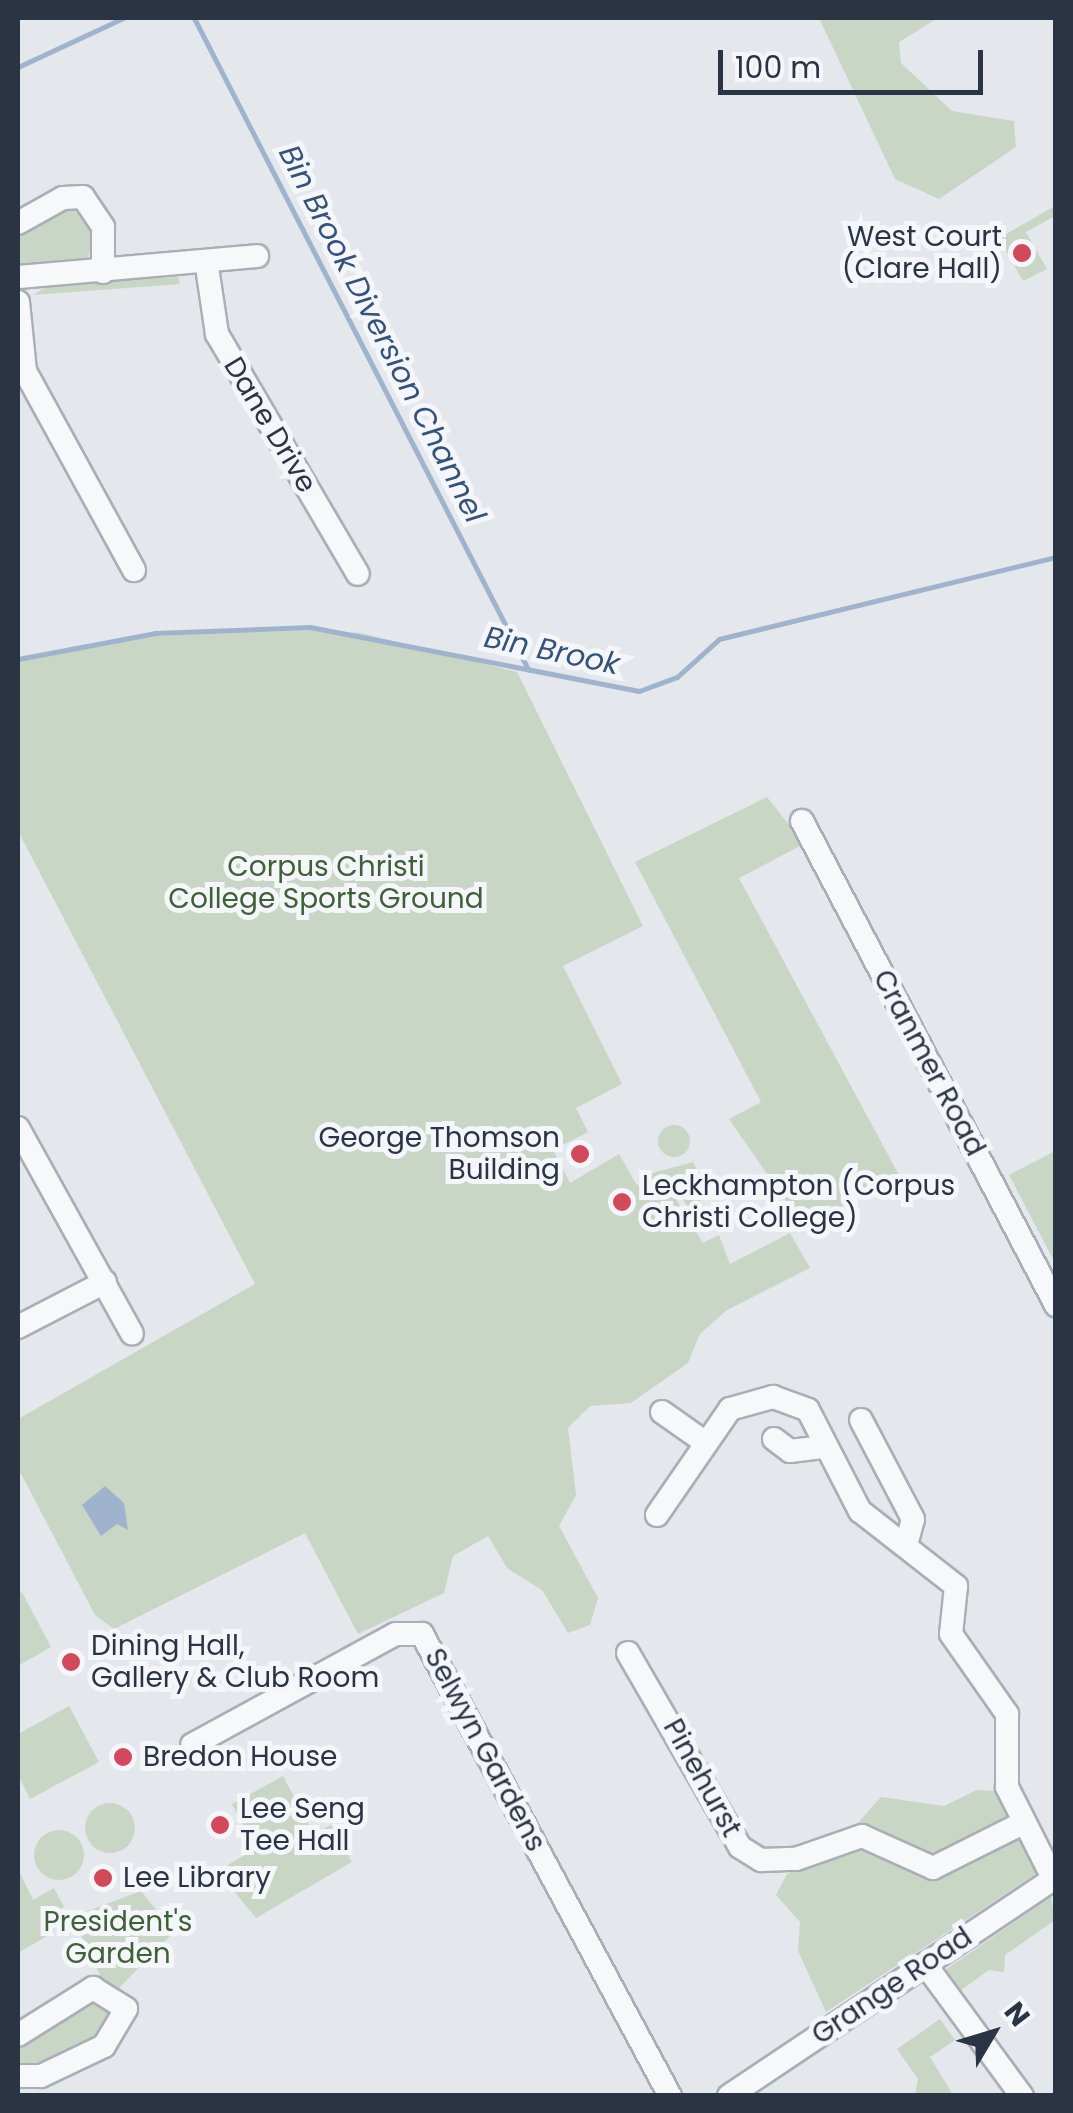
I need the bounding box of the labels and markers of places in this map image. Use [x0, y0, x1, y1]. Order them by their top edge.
place label: West Court (Clare Hall) [842, 220, 1002, 286]
marker: West Court (Clare Hall) [1011, 242, 1033, 264]
place label: George Thomson Building [318, 1121, 560, 1187]
marker: George Thomson Building [569, 1143, 591, 1165]
place label: Leckhampton (Corpus Christi College) [642, 1169, 955, 1235]
marker: Leckhampton (Corpus Christi College) [611, 1191, 633, 1213]
place label: Dining Hall, Gallery & Club Room [91, 1629, 379, 1695]
marker: Dining Hall, Gallery & Club Room [60, 1651, 82, 1673]
place label: Bredon House [143, 1740, 337, 1774]
marker: Bredon House [112, 1746, 134, 1768]
place label: Lee Seng Tee Hall [240, 1792, 365, 1858]
marker: Lee Seng Tee Hall [209, 1814, 231, 1836]
place label: Lee Library [123, 1861, 271, 1895]
marker: Lee Library [92, 1867, 114, 1889]

